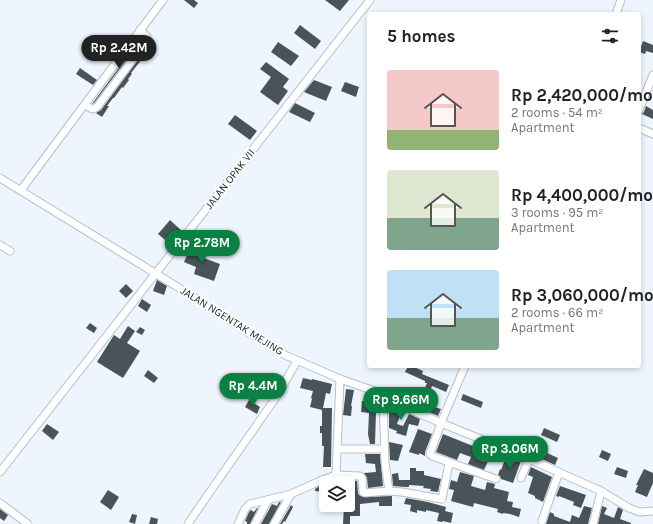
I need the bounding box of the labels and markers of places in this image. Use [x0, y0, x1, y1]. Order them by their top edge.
pin: Rp 2.42M [78, 35, 160, 69]
pin: Rp 2.78M [161, 230, 243, 264]
pin: Rp 4.4M [216, 373, 290, 407]
pin: Rp 9.66M [360, 387, 442, 421]
pin: Rp 3.06M [469, 436, 551, 470]

